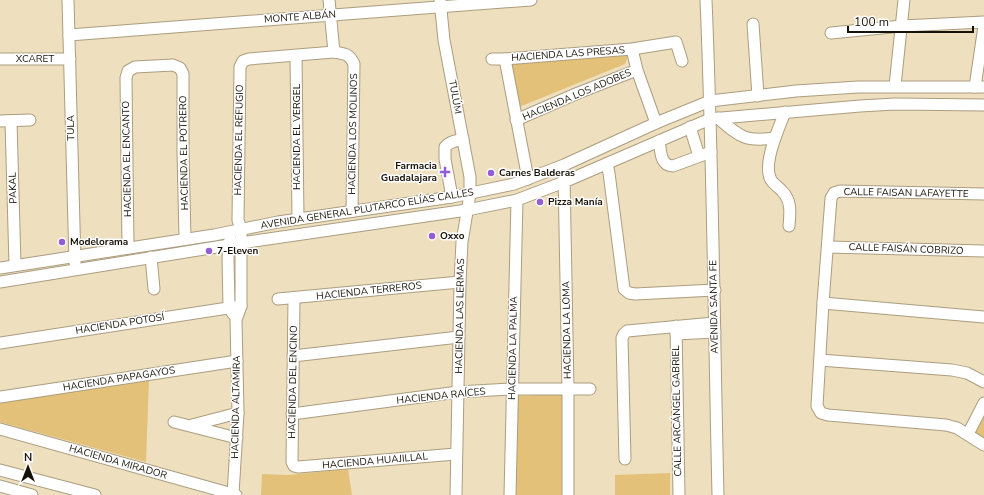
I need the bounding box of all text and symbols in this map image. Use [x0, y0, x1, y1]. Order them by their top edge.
street label: MONTE ALBÁN [264, 8, 336, 26]
scale bar [848, 8, 973, 34]
text: 100 m [854, 14, 889, 30]
street label: HACIENDA LAS PRESAS [511, 43, 625, 65]
street label: XCARET [16, 52, 54, 66]
street label: HACIENDA LOS ADOBES [520, 66, 634, 124]
street label: HACIENDA LOS MOLINOS [345, 73, 361, 195]
street label: TULÚM [445, 79, 465, 115]
street label: HACIENDA EL VERGEL [290, 83, 304, 190]
street label: HACIENDA EL REFUGIO [231, 84, 247, 196]
street label: HACIENDA EL POTRERO [176, 95, 192, 210]
street label: HACIENDA EL ENCANTO [119, 101, 135, 217]
street label: TULA [64, 114, 78, 141]
place label: Farmacia Guadalajara [381, 159, 437, 185]
place label: Carnes Balderas [499, 166, 575, 180]
marker: Farmacia Guadalajara [440, 167, 450, 177]
marker: Carnes Balderas [486, 168, 496, 178]
street label: PAKAL [5, 171, 21, 204]
street label: AVENIDA GENERAL PLUTARCO ELÍAS CALLES [259, 185, 475, 233]
street label: CALLE FAISAN LAFAYETTE [843, 185, 969, 201]
place label: Pizza Manía [548, 195, 603, 209]
marker: Pizza Manía [535, 197, 545, 207]
place label: Oxxo [440, 229, 465, 243]
marker: Oxxo [427, 231, 437, 241]
place label: Modelorama [70, 235, 128, 249]
marker: Modelorama [57, 237, 67, 247]
street label: CALLE FAISÁN COBRIZO [848, 240, 964, 258]
place label: 7-Eleven [217, 244, 258, 258]
marker: 7-Eleven [204, 246, 214, 256]
street label: HACIENDA LAS LERMAS [452, 258, 468, 374]
street label: AVENIDA SANTA FE [706, 260, 722, 354]
street label: HACIENDA TERREROS [316, 278, 422, 304]
street label: HACIENDA LA LOMA [559, 280, 575, 379]
street label: HACIENDA LA PALMA [505, 295, 521, 400]
street label: HACIENDA POTOSÍ [75, 310, 167, 338]
street label: HACIENDA DEL ENCINO [285, 325, 301, 439]
street label: CALLE ARCÁNGEL GABRIEL [669, 345, 685, 477]
street label: HACIENDA ALTAMIRA [228, 354, 244, 459]
street label: HACIENDA PAPAGAYOS [62, 363, 176, 395]
street label: HACIENDA RAÍCES [396, 384, 486, 408]
street label: HACIENDA MIRADOR [67, 441, 169, 483]
north arrow [8, 447, 48, 487]
street label: HACIENDA HUAJILLAL [322, 449, 429, 473]
text: N [24, 450, 32, 465]

